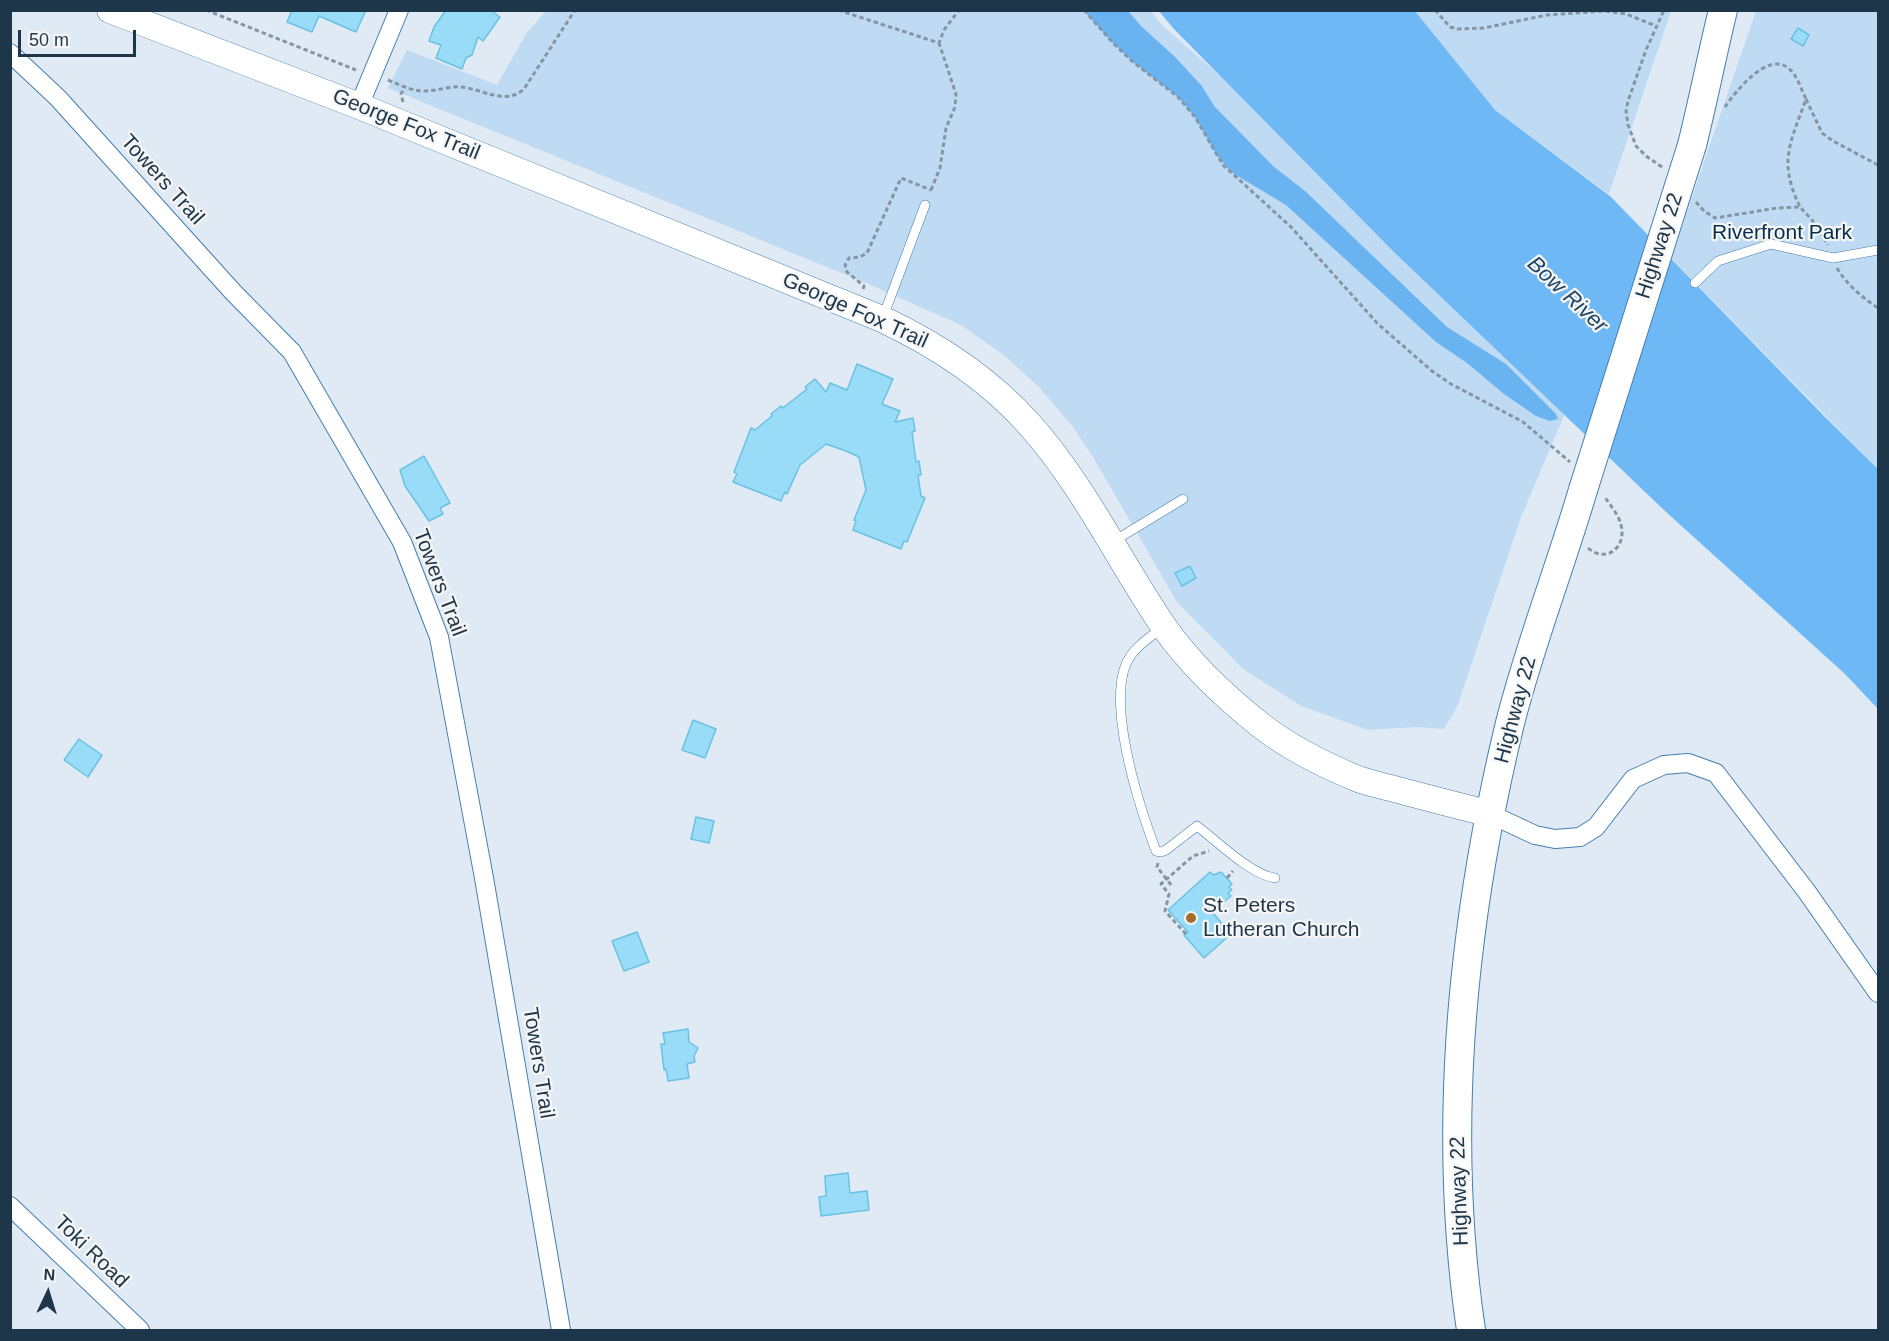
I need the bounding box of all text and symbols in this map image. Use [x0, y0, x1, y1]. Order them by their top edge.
scale bar [21, 18, 140, 56]
text: 50 m [29, 30, 69, 50]
street label: George Fox Trail [329, 84, 483, 166]
street label: Towers Trail [115, 130, 209, 230]
street label: Highway 22 [1631, 190, 1689, 302]
park label: Riverfront Park [1712, 220, 1852, 246]
water label: Bow River [1521, 251, 1613, 339]
street label: George Fox Trail [778, 268, 932, 354]
street label: Towers Trail [407, 526, 471, 640]
street label: Highway 22 [1490, 654, 1542, 766]
place label: St. Peters Lutheran Church [1203, 893, 1359, 943]
marker: St. Peters Lutheran Church [1184, 911, 1198, 925]
street label: Towers Trail [517, 1006, 559, 1120]
street label: Highway 22 [1445, 1136, 1475, 1246]
street label: Toki Road [49, 1211, 133, 1293]
north arrow [18, 1263, 78, 1323]
text: N [43, 1266, 56, 1283]

